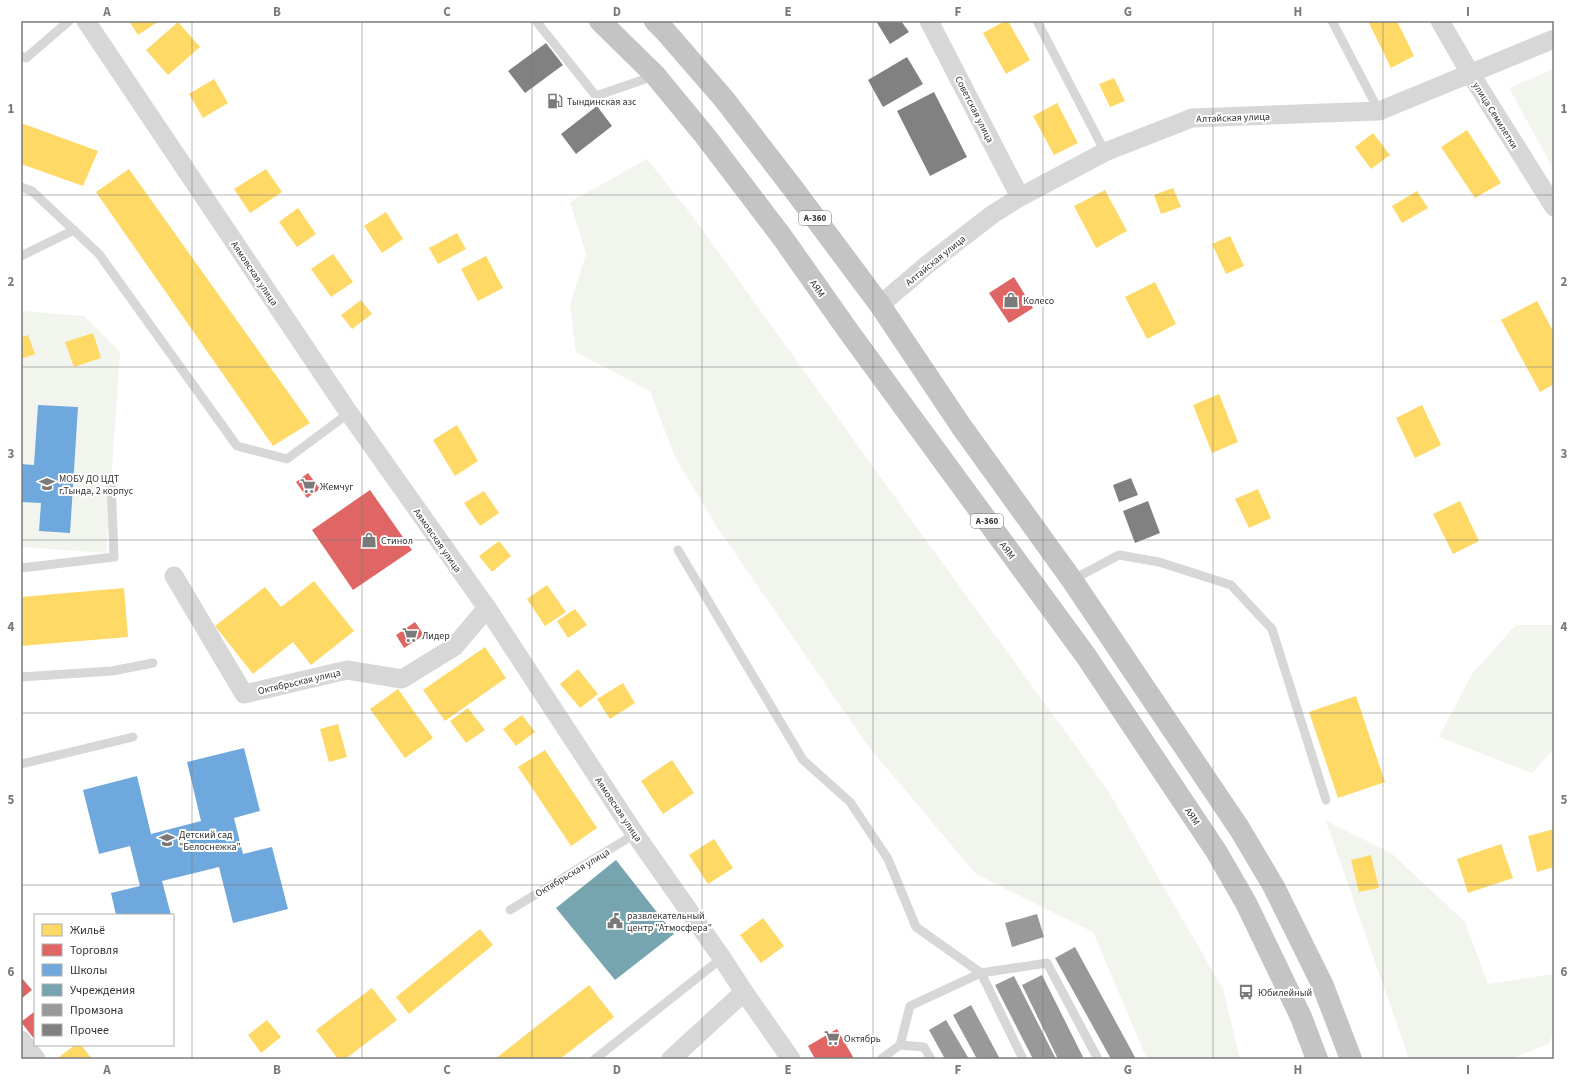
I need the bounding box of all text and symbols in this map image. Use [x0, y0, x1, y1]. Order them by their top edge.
text: A [102, 3, 111, 21]
text: B [273, 3, 281, 21]
text: C [443, 3, 451, 21]
text: D [613, 3, 621, 21]
text: E [784, 3, 792, 21]
text: F [955, 3, 962, 21]
text: G [1124, 3, 1132, 21]
text: H [1294, 3, 1302, 21]
text: I [1466, 3, 1470, 21]
street label: Советская улица [951, 74, 997, 145]
street label: улица Семилетки [1469, 79, 1521, 152]
fuel station icon: Тындинская азс [546, 92, 564, 110]
place label: Тындинская азс [567, 95, 637, 109]
text: 1 [8, 100, 15, 118]
text: 1 [1561, 100, 1568, 118]
street label: Алтайская улица [1196, 110, 1270, 126]
road number: А-360 [799, 211, 831, 225]
street label: Алтайская улица [903, 232, 969, 289]
street label: Аямовская улица [227, 238, 281, 309]
text: 2 [8, 273, 15, 291]
text: 2 [1561, 273, 1568, 291]
street label: АЯМ [806, 277, 828, 300]
shop icon: Колесо [1002, 291, 1020, 309]
place label: Колесо [1023, 294, 1054, 308]
text: 3 [8, 445, 15, 463]
text: 3 [1561, 445, 1568, 463]
place label: МОБУ ДО ЦДТ г.Тында, 2 корпус [59, 472, 134, 498]
school or university icon: МОБУ ДО ЦДТ г.Тында, 2 корпус [38, 475, 56, 493]
supermarket icon: Жемчуг [299, 477, 317, 495]
place label: Жемчуг [320, 480, 353, 494]
street label: Аямовская улица [410, 506, 464, 575]
road number: А-360 [971, 514, 1003, 528]
shop icon: Стинол [360, 531, 378, 549]
place label: Стинол [381, 534, 413, 548]
street label: АЯМ [996, 539, 1018, 562]
text: 4 [8, 618, 15, 636]
text: 4 [1561, 618, 1568, 636]
supermarket icon: Лидер [401, 626, 419, 644]
place label: Лидер [422, 629, 450, 643]
street label: Октябрьская улица [256, 666, 342, 698]
street label: Аямовская улица [591, 774, 645, 845]
text: 5 [8, 791, 15, 809]
text: 5 [1561, 791, 1568, 809]
street label: АЯМ [1181, 805, 1203, 828]
place label: Детский сад "Белоснежка" [179, 828, 241, 854]
school or university icon: Детский сад "Белоснежка" [158, 831, 176, 849]
street label: Октябрьская улица [533, 845, 612, 901]
place label: развлекательный центр "Атмосфера" [627, 909, 712, 935]
public building icon: развлекательный центр "Атмосфера" [606, 912, 624, 930]
legend [34, 914, 174, 1046]
text: Жильё [70, 922, 105, 939]
text: Торговля [70, 942, 118, 959]
text: Школы [70, 962, 107, 979]
text: 6 [8, 963, 15, 981]
text: 6 [1561, 963, 1568, 981]
text: Учреждения [70, 982, 135, 999]
bus stop icon: Юбилейный [1237, 983, 1255, 1001]
place label: Юбилейный [1258, 986, 1312, 1000]
text: Промзона [70, 1002, 123, 1019]
text: Прочее [70, 1022, 109, 1039]
supermarket icon: Октябрь [823, 1029, 841, 1047]
place label: Октябрь [844, 1032, 881, 1046]
text: A [102, 1061, 111, 1079]
text: B [273, 1061, 281, 1079]
text: C [443, 1061, 451, 1079]
text: D [613, 1061, 621, 1079]
text: E [784, 1061, 792, 1079]
text: F [955, 1061, 962, 1079]
text: G [1124, 1061, 1132, 1079]
text: H [1294, 1061, 1302, 1079]
text: I [1466, 1061, 1470, 1079]

